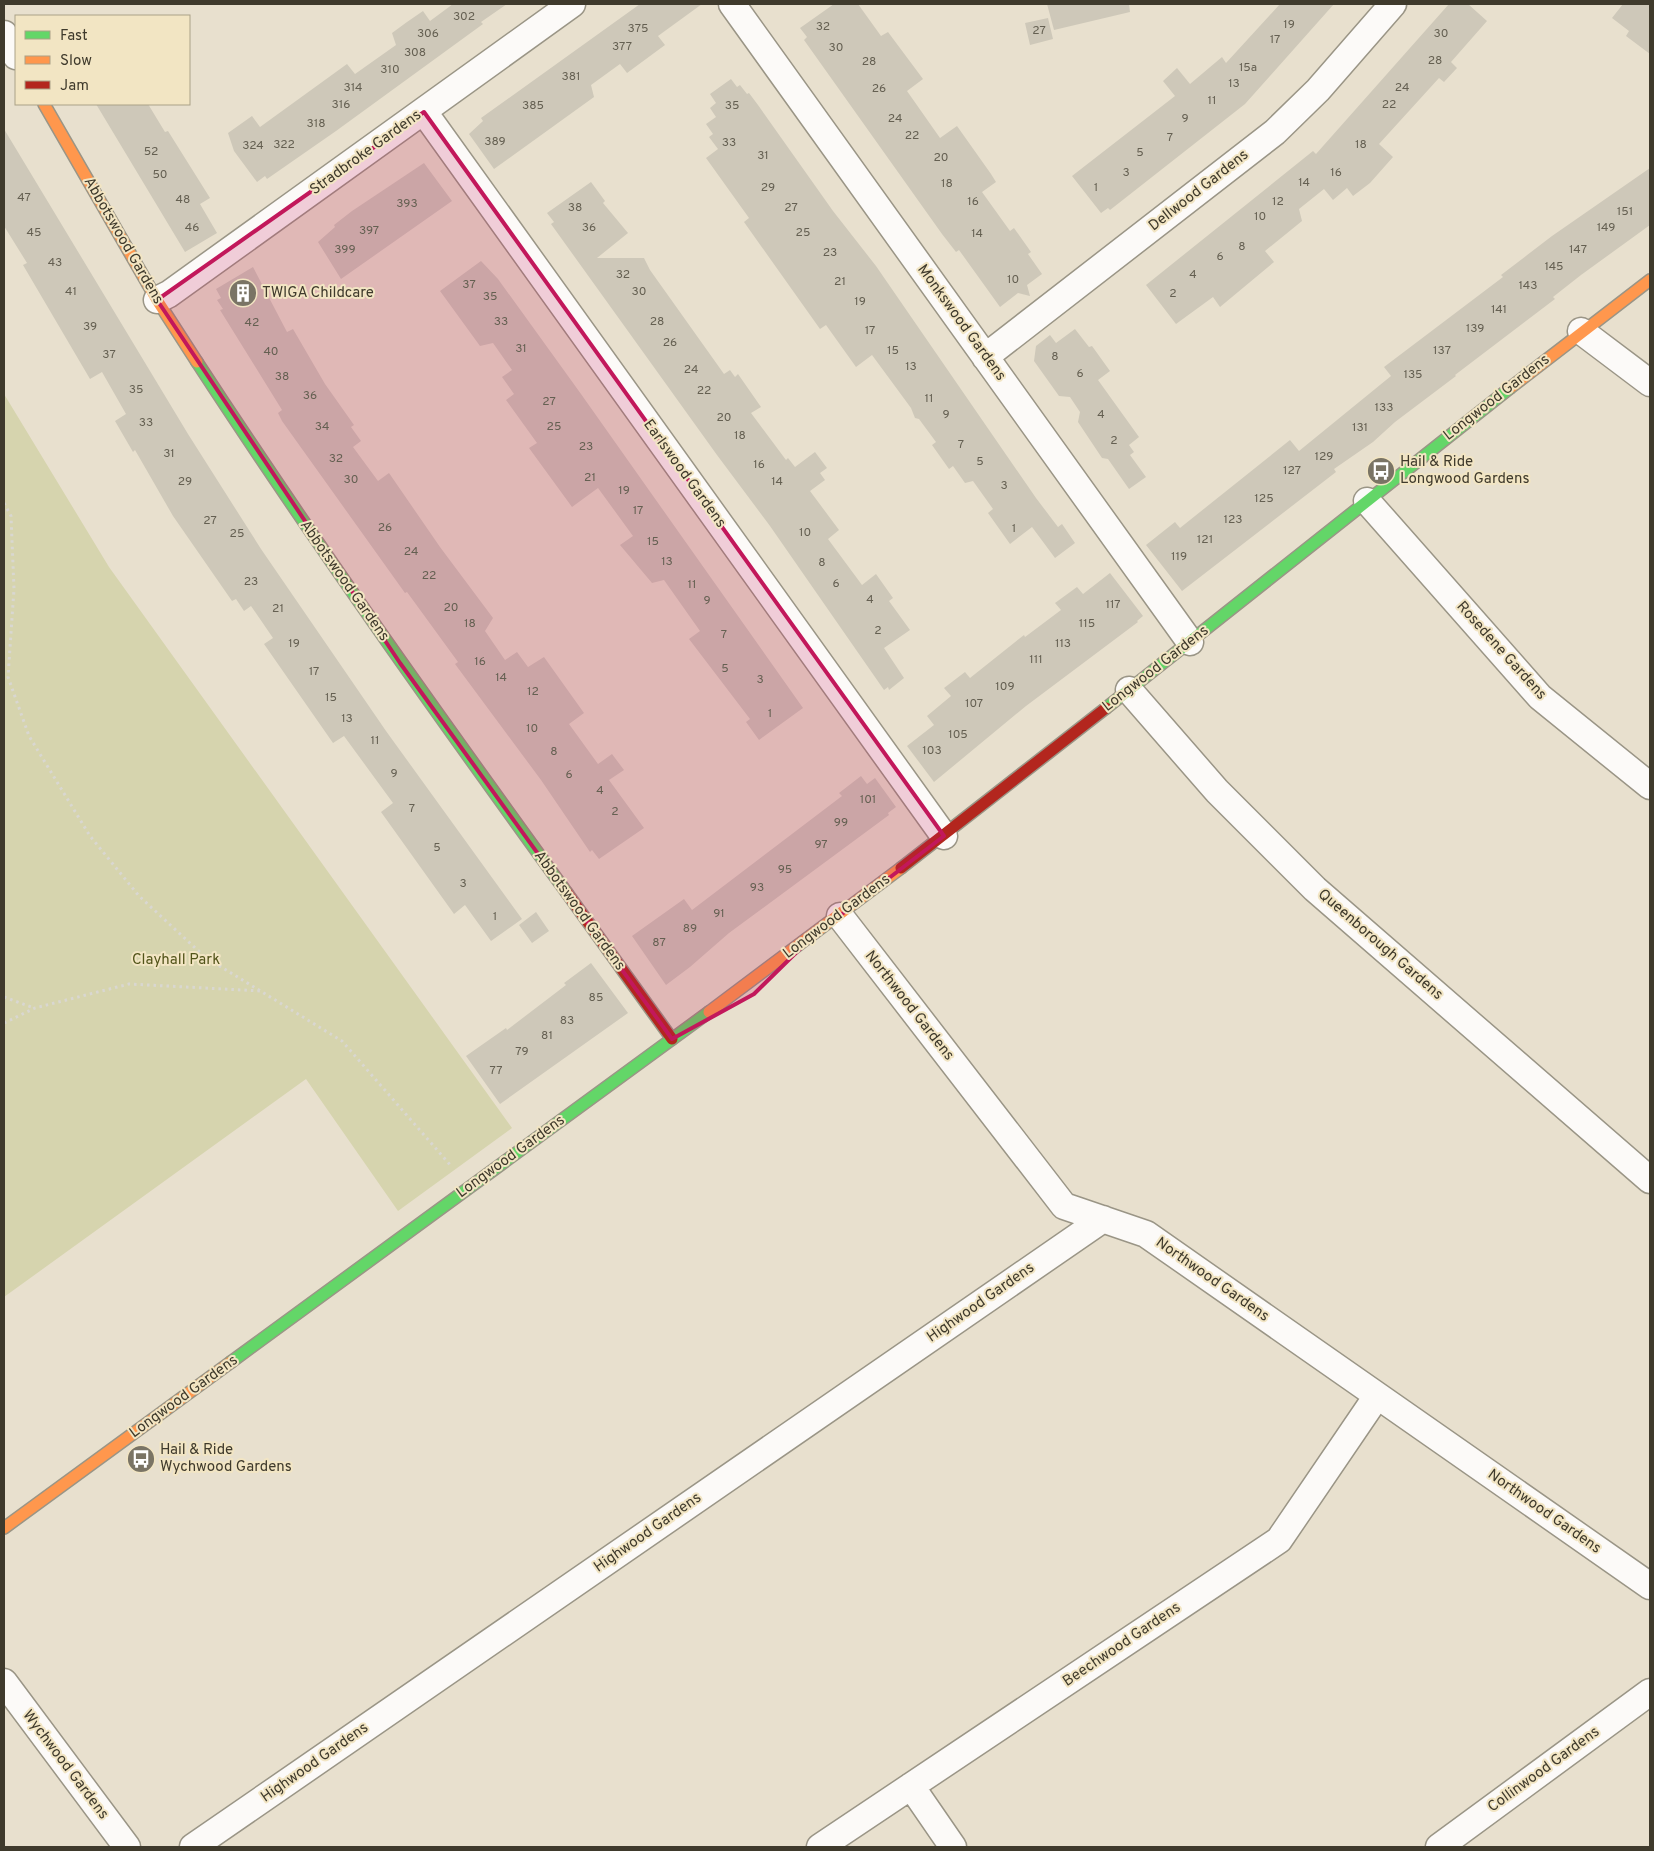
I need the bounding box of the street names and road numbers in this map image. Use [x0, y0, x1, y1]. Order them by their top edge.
street label: Stradbroke Gardens [307, 106, 425, 200]
street label: Dellwood Gardens [1145, 146, 1253, 236]
street label: Abbotswood Gardens [79, 174, 167, 308]
street label: Monkswood Gardens [912, 261, 1010, 385]
street label: Longwood Gardens [1440, 351, 1554, 445]
street label: Earlswood Gardens [638, 416, 730, 532]
street label: Abbotswood Gardens [295, 517, 393, 645]
street label: Rosedene Gardens [1452, 598, 1550, 704]
street label: Longwood Gardens [1099, 622, 1213, 716]
street label: Abbotswood Gardens [529, 847, 629, 975]
street label: Longwood Gardens [780, 870, 894, 964]
street label: Queenborough Gardens [1313, 885, 1447, 1005]
street label: Northwood Gardens [860, 947, 958, 1065]
street label: Longwood Gardens [453, 1111, 569, 1203]
street label: Northwood Gardens [1151, 1234, 1273, 1326]
street label: Highwood Gardens [924, 1259, 1038, 1347]
street label: Longwood Gardens [126, 1351, 242, 1443]
street label: Northwood Gardens [1483, 1466, 1605, 1558]
street label: Highwood Gardens [591, 1489, 705, 1577]
street label: Beechwood Gardens [1059, 1598, 1185, 1692]
street label: Wychwood Gardens [18, 1707, 112, 1823]
street label: Highwood Gardens [258, 1719, 372, 1807]
street label: Collinwood Gardens [1484, 1723, 1604, 1817]

